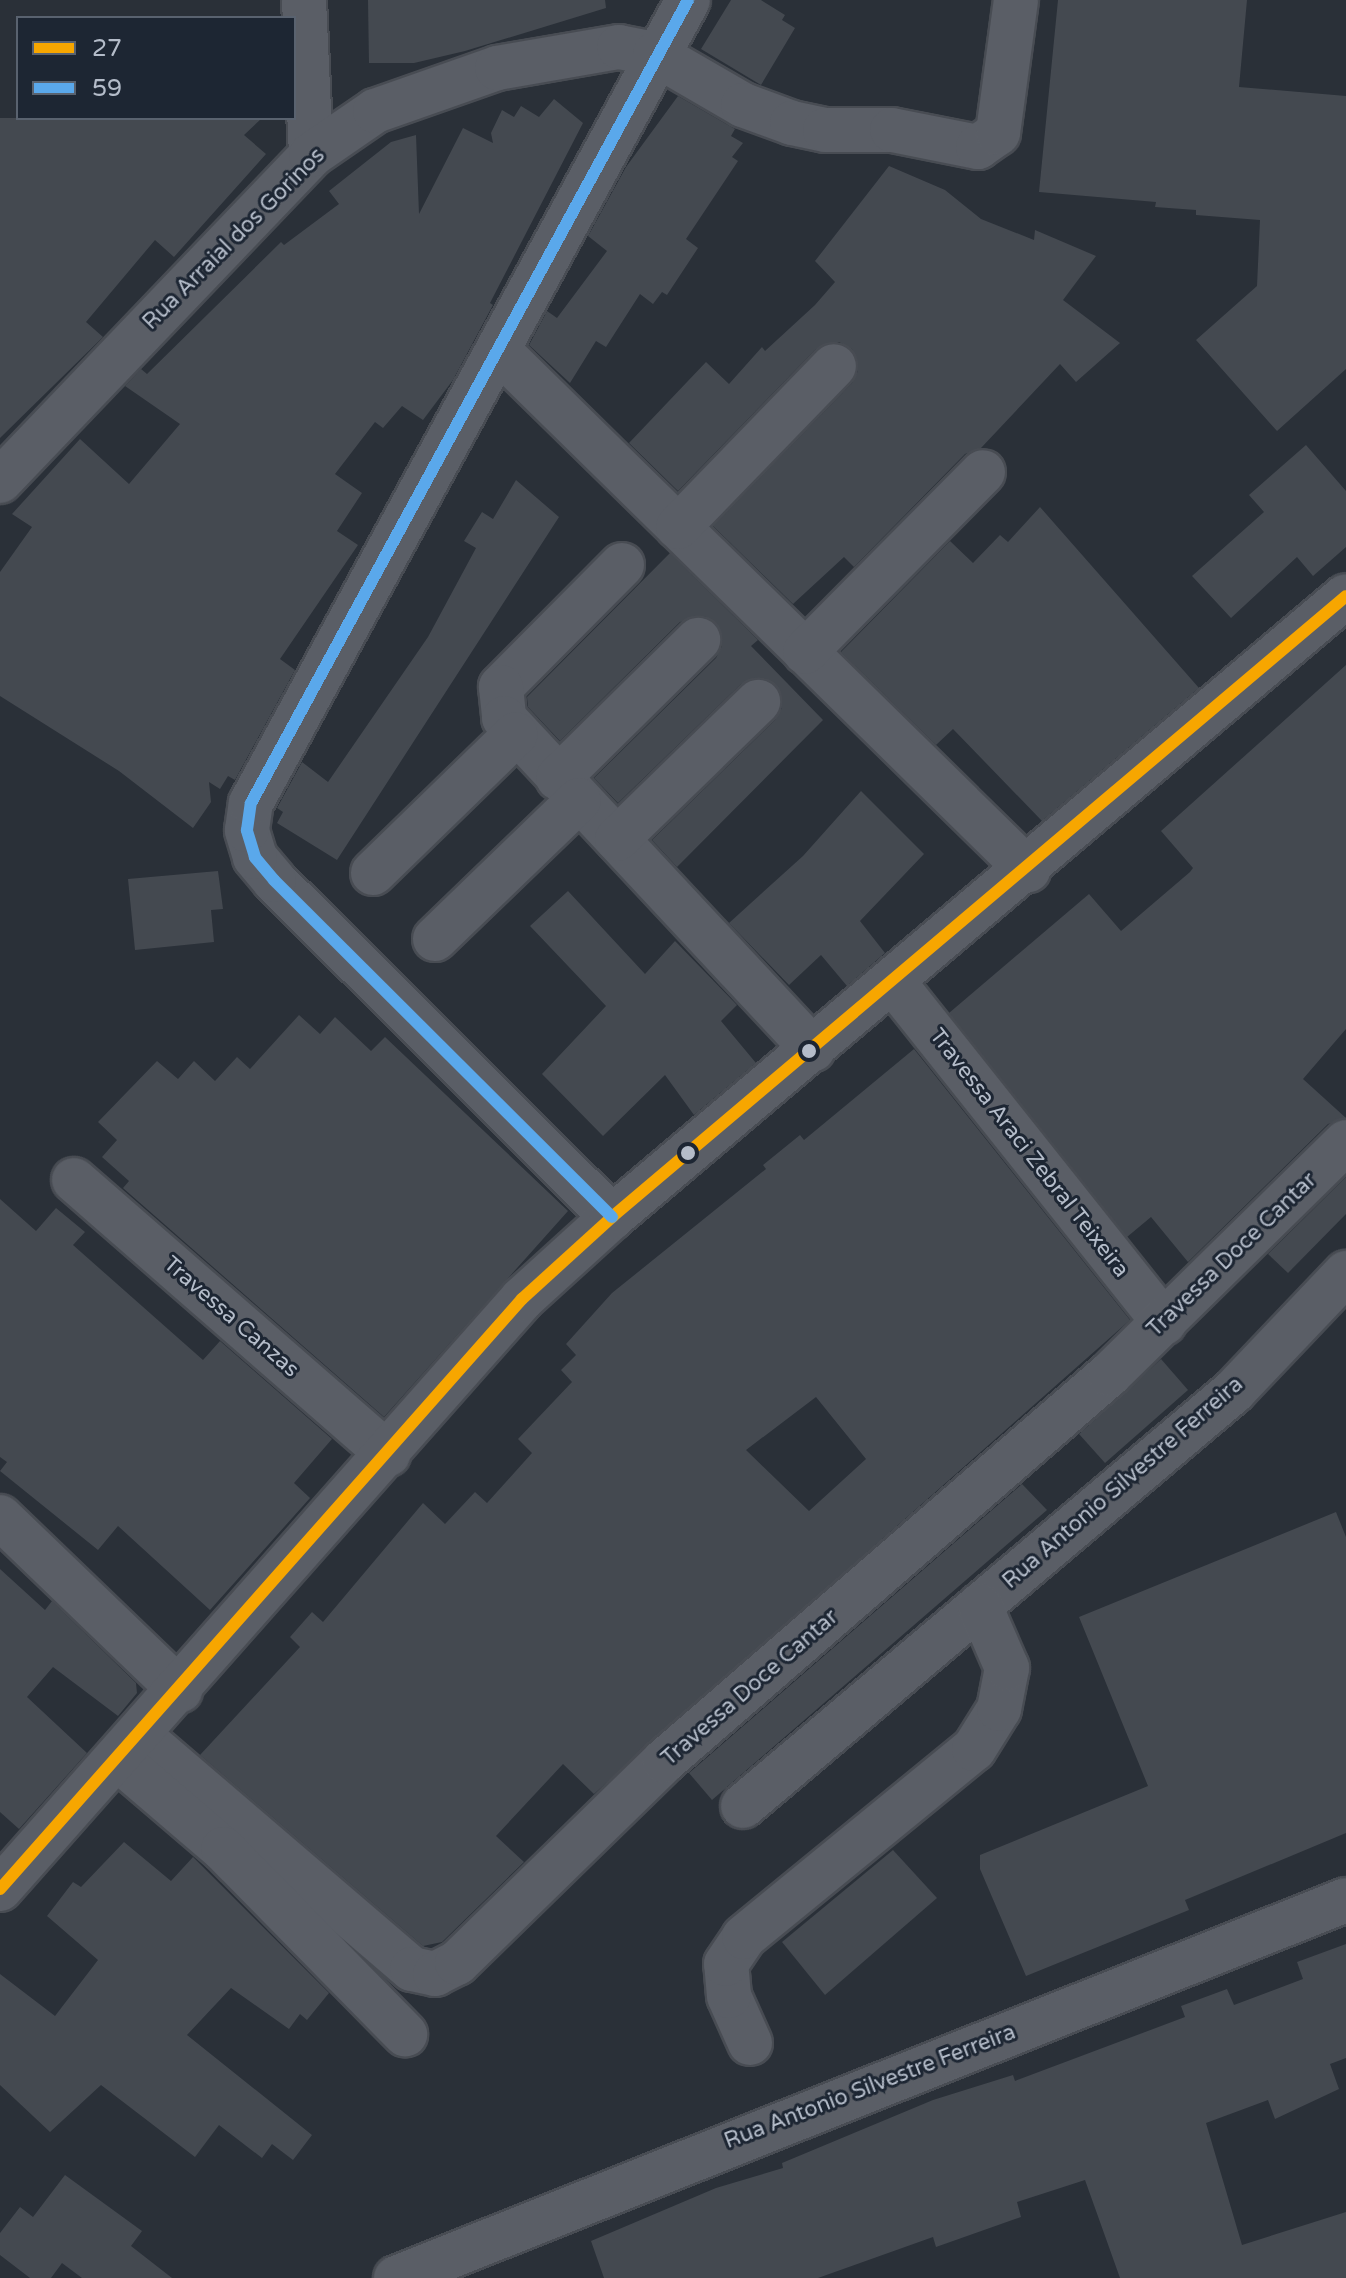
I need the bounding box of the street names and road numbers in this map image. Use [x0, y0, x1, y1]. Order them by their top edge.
street label: Rua Arraial dos Gorinos [138, 143, 330, 335]
street label: Travessa Araci Zebral Teixeira [924, 1023, 1134, 1283]
street label: Travessa Doce Cantar [1142, 1167, 1322, 1343]
street label: Travessa Canzas [158, 1251, 304, 1383]
street label: Rua Antonio Silvestre Ferreira [997, 1371, 1249, 1595]
street label: Travessa Doce Cantar [656, 1604, 844, 1772]
street label: Rua Antonio Silvestre Ferreira [721, 2019, 1019, 2155]

